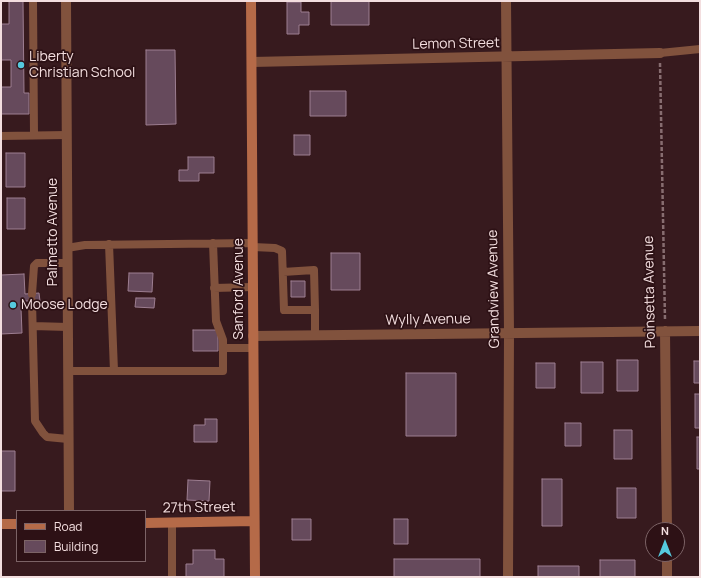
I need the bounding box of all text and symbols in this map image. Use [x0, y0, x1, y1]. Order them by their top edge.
street label: Lemon Street [412, 35, 500, 53]
place label: Liberty Christian School [29, 49, 135, 82]
marker: Liberty Christian School [16, 60, 26, 70]
street label: Palmetto Avenue [45, 178, 61, 286]
street label: Grandview Avenue [485, 229, 503, 349]
street label: Poinsetta Avenue [641, 236, 659, 348]
street label: Sanford Avenue [231, 238, 247, 340]
place label: Moose Lodge [21, 297, 108, 313]
marker: Moose Lodge [8, 300, 18, 310]
street label: Wylly Avenue [385, 311, 471, 329]
street label: 27th Street [162, 499, 236, 517]
legend [16, 510, 146, 562]
text: Road [54, 518, 82, 535]
north arrow [645, 522, 685, 562]
text: N [661, 523, 669, 538]
text: Building [54, 538, 98, 555]

